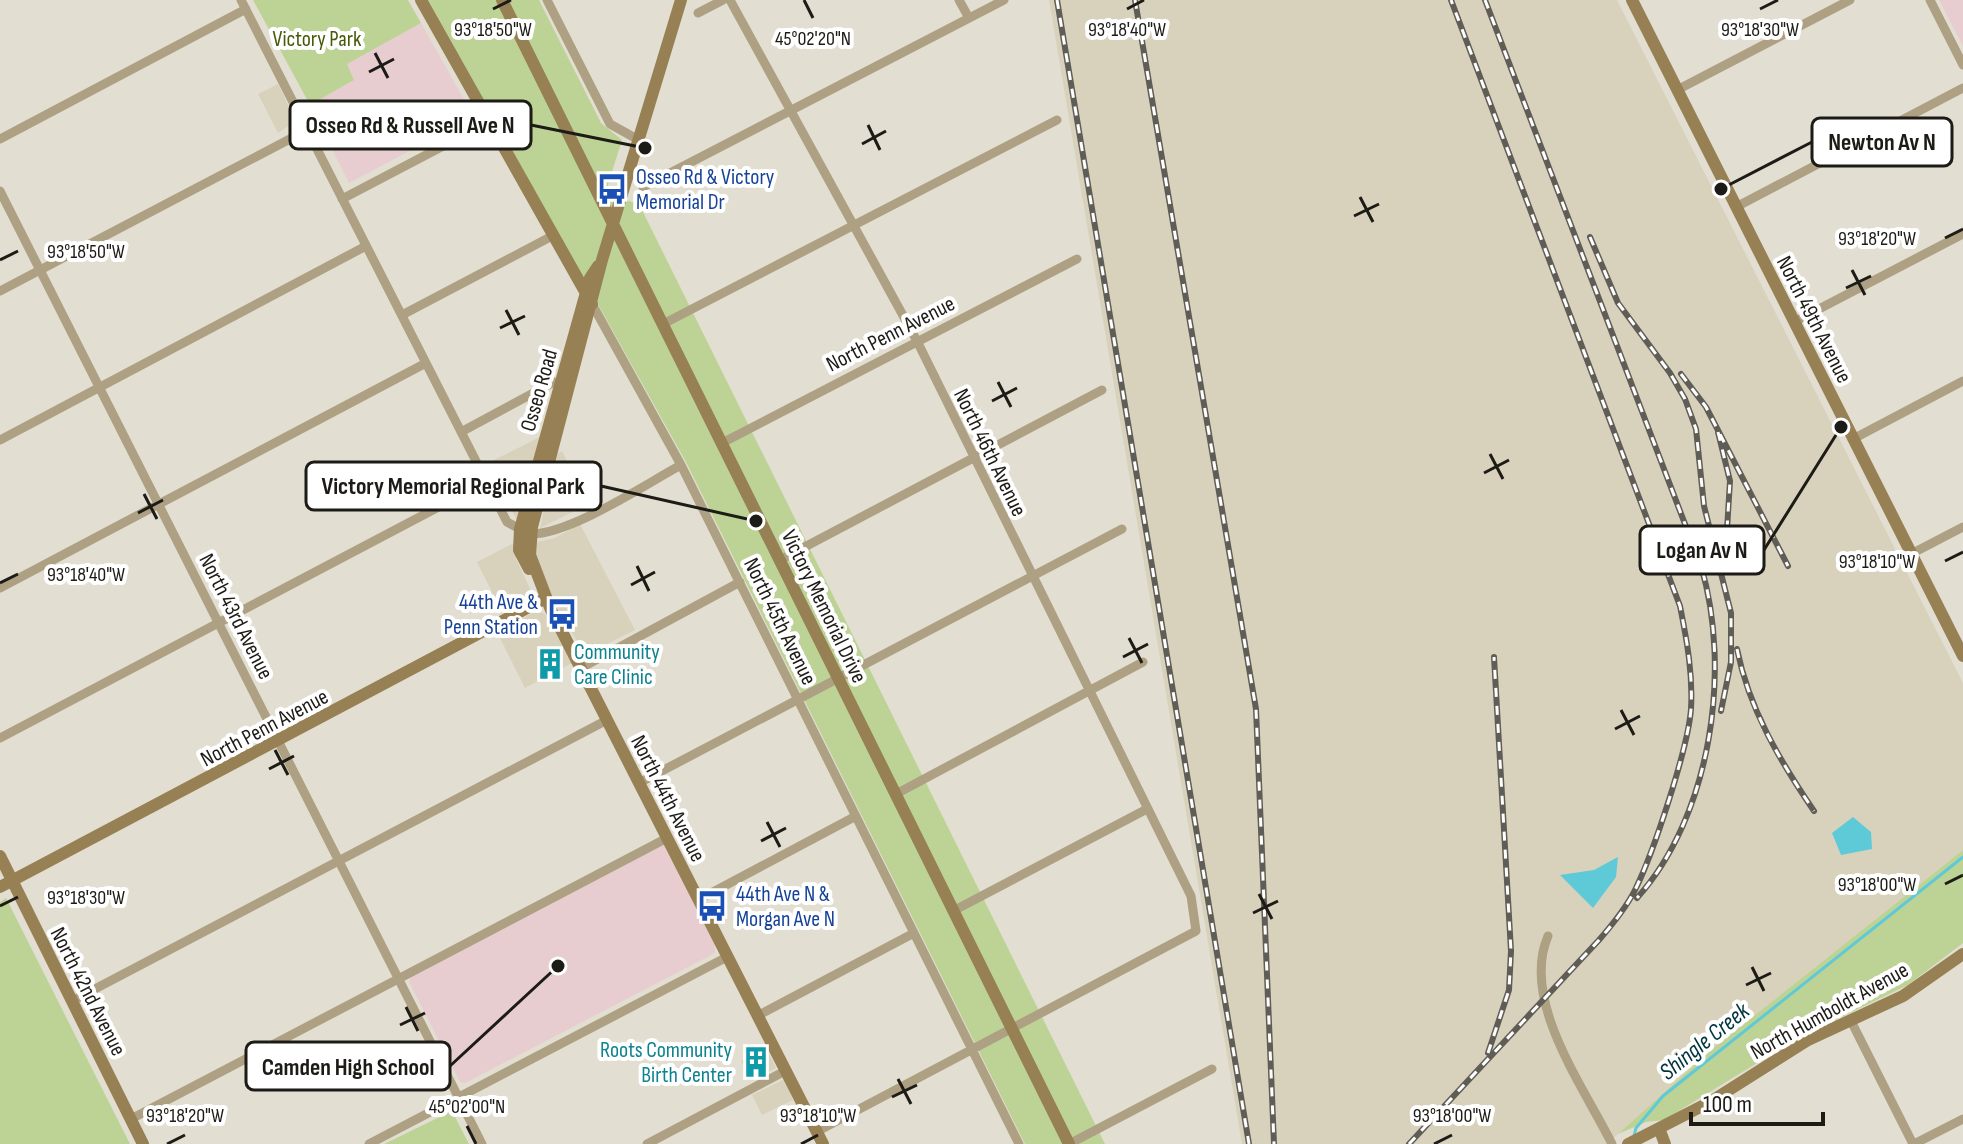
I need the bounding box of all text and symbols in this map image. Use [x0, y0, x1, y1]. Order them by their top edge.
text: 93°18'50"W [454, 18, 532, 42]
text: 93°18'40"W [1088, 18, 1166, 42]
text: 93°18'30"W [1721, 18, 1799, 42]
park label: Victory Park [273, 26, 362, 53]
text: 45°02'20"N [775, 27, 851, 51]
callout: Osseo Rd & Russell Ave N [290, 101, 531, 149]
text: Osseo Rd & Russell Ave N [305, 111, 515, 140]
callout: Newton Av N [1812, 118, 1952, 166]
text: Newton Av N [1828, 128, 1936, 157]
place label: Osseo Rd & Victory Memorial Dr [636, 164, 775, 216]
bus stop icon: Osseo Rd & Victory Memorial Dr [595, 172, 629, 206]
text: 93°18'20"W [1838, 227, 1916, 251]
text: 93°18'50"W [47, 240, 125, 264]
street label: North 49th Avenue [1770, 252, 1857, 388]
street label: North Penn Avenue [822, 290, 960, 378]
street label: Osseo Road [515, 346, 564, 435]
street label: North 46th Avenue [947, 384, 1032, 521]
callout: Victory Memorial Regional Park [306, 462, 601, 510]
text: Victory Memorial Regional Park [321, 472, 585, 501]
street label: Victory Memorial Drive [775, 526, 872, 688]
callout: Logan Av N [1640, 526, 1764, 574]
text: Logan Av N [1656, 536, 1748, 565]
street label: North 43rd Avenue [192, 549, 279, 684]
text: 93°18'10"W [1839, 550, 1915, 574]
street label: North 45th Avenue [737, 554, 822, 690]
text: 93°18'40"W [47, 563, 125, 587]
place label: 44th Ave & Penn Station [444, 589, 538, 641]
bus stop icon: 44th Ave & Penn Station [545, 597, 579, 631]
place label: Community Care Clinic [574, 639, 660, 691]
building icon: Community Care Clinic [533, 647, 567, 681]
street label: North Penn Avenue [196, 683, 333, 773]
street label: North 44th Avenue [624, 731, 711, 866]
text: 93°18'00"W [1838, 873, 1916, 897]
place label: 44th Ave N & Morgan Ave N [736, 881, 835, 933]
text: 93°18'30"W [47, 886, 125, 910]
bus stop icon: 44th Ave N & Morgan Ave N [695, 889, 729, 923]
street label: North 42nd Avenue [44, 923, 132, 1061]
street label: North Humboldt Avenue [1746, 957, 1913, 1066]
water label: Shingle Creek [1654, 996, 1756, 1086]
place label: Roots Community Birth Center [600, 1037, 732, 1089]
callout: Camden High School [246, 1042, 450, 1090]
building icon: Roots Community Birth Center [739, 1045, 773, 1079]
text: Camden High School [262, 1053, 434, 1082]
scale bar [1691, 1076, 1823, 1126]
text: 100 m [1703, 1090, 1752, 1119]
text: 45°02'00"N [429, 1095, 505, 1119]
text: 93°18'20"W [146, 1104, 224, 1128]
text: 93°18'10"W [780, 1104, 856, 1128]
text: 93°18'00"W [1413, 1104, 1491, 1128]

